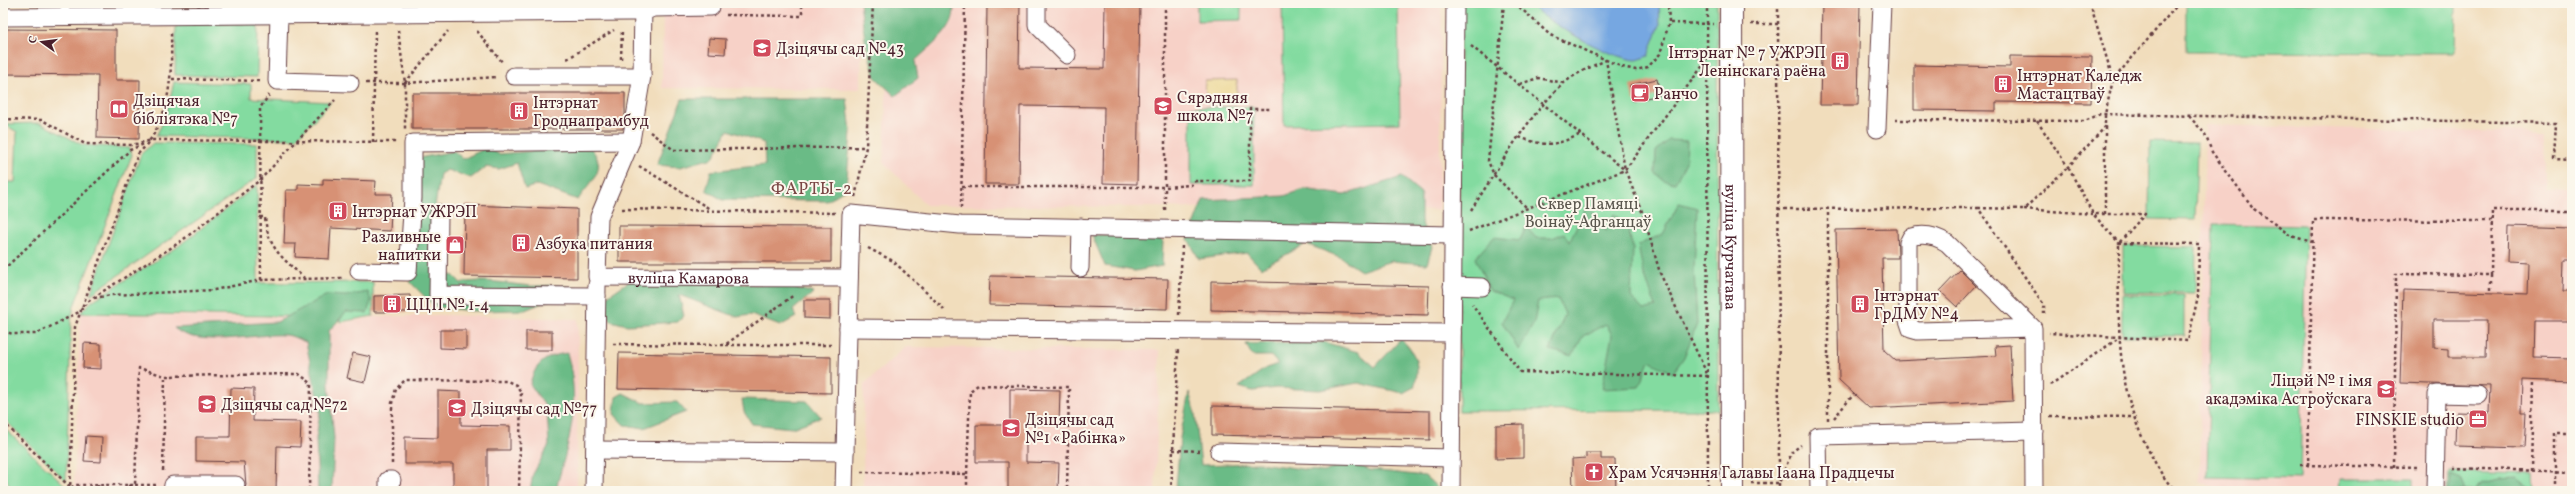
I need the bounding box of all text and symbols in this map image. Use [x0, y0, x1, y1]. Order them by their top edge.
north arrow [22, 22, 62, 62]
text: С [26, 35, 42, 45]
school or university icon: Дзіцячы сад №43 [751, 37, 773, 59]
place label: Дзіцячы сад №43 [776, 39, 904, 61]
place label: Інтэрнат № 7 УЖРЭП Ленінскага раёна [1668, 43, 1826, 83]
building icon: Інтэрнат № 7 УЖРЭП Ленінскага раёна [1829, 50, 1851, 72]
place label: Інтэрнат Каледж Мастацтваў [2017, 66, 2142, 106]
building icon: Інтэрнат Каледж Мастацтваў [1992, 73, 2014, 95]
cafe icon: Ранчо [1629, 82, 1651, 104]
place label: Ранчо [1654, 84, 1698, 106]
place label: Сярэдняя школа №7 [1177, 88, 1254, 128]
place label: Дзіцячая бібліятэка №7 [133, 91, 238, 131]
place label: Інтэрнат Гроднапрамбуд [533, 93, 649, 133]
school or university icon: Сярэдняя школа №7 [1152, 95, 1174, 117]
library icon: Дзіцячая бібліятэка №7 [108, 98, 130, 120]
building icon: Інтэрнат Гроднапрамбуд [508, 100, 530, 122]
district label: ФАРТЫ-2 [771, 178, 853, 201]
street label: вуліца Курчатава [1718, 184, 1741, 310]
park label: Сквер Памяці Воінаў-Афганцаў [1525, 194, 1652, 234]
building icon: Інтэрнат УЖРЭП [327, 200, 349, 222]
place label: Інтэрнат УЖРЭП [352, 202, 477, 224]
place label: Разливные напитки [362, 227, 441, 267]
building icon: Азбука питания [510, 232, 532, 254]
shop icon: Разливные напитки [444, 234, 466, 256]
place label: Азбука питания [535, 234, 653, 256]
street label: вуліца Камарова [628, 268, 749, 291]
place label: Інтэрнат ГрДМУ №4 [1874, 286, 1959, 326]
building icon: ЦЦП № 1-4 [381, 293, 403, 315]
building icon: Інтэрнат ГрДМУ №4 [1849, 293, 1871, 315]
place label: ЦЦП № 1-4 [406, 295, 489, 317]
place label: Ліцэй № 1 імя акадэміка Астроўскага [2205, 371, 2372, 411]
school or university icon: Ліцэй № 1 імя акадэміка Астроўскага [2375, 378, 2397, 400]
school or university icon: Дзіцячы сад №72 [196, 393, 218, 415]
place label: Дзіцячы сад №72 [221, 395, 348, 417]
school or university icon: Дзіцячы сад №77 [446, 397, 468, 419]
place label: Дзіцячы сад №77 [471, 399, 597, 421]
office icon: FINSKIE studio [2467, 408, 2489, 430]
place label: Дзіцячы сад №1 «Рабінка» [1025, 410, 1126, 450]
place label: FINSKIE studio [2355, 410, 2464, 432]
school or university icon: Дзіцячы сад №1 «Рабінка» [1000, 417, 1022, 439]
church icon: Храм Усячэння Галавы Іаана Прадцечы [1583, 461, 1605, 483]
place label: Храм Усячэння Галавы Іаана Прадцечы [1608, 463, 1895, 485]

